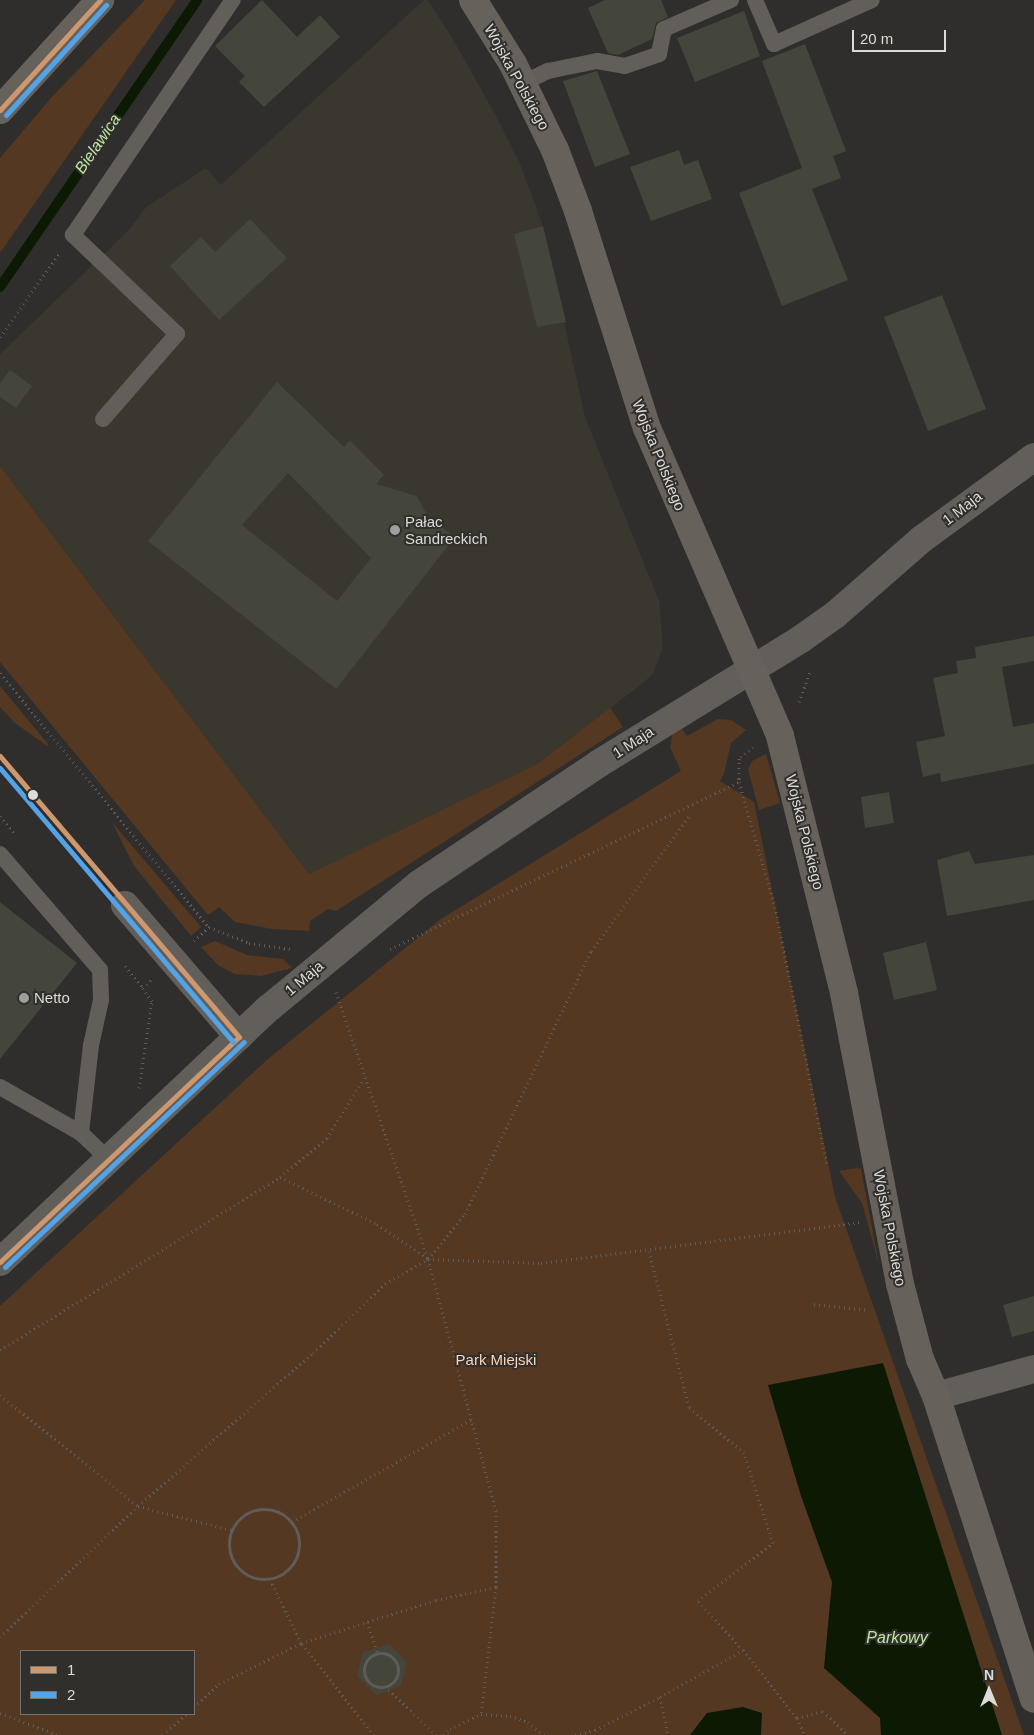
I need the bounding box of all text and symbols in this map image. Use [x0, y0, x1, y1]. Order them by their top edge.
scale bar [854, 20, 948, 52]
street label: Wojska Polskiego [480, 21, 554, 133]
text: 20 m [860, 30, 893, 47]
water label: Bielawica [71, 111, 125, 177]
street label: Wojska Polskiego [629, 397, 689, 513]
street label: 1 Maja [939, 487, 985, 529]
place label: Pałac Sandreckich [405, 512, 488, 547]
marker: Pałac Sandreckich [389, 524, 401, 536]
street label: 1 Maja [609, 722, 657, 762]
street label: Wojska Polskiego [782, 773, 828, 891]
unlabelled marker [28, 790, 38, 800]
street label: 1 Maja [281, 957, 327, 999]
place label: Netto [34, 989, 70, 1007]
marker: Netto [18, 992, 30, 1004]
street label: Wojska Polskiego [870, 1168, 910, 1288]
park label: Park Miejski [456, 1351, 536, 1369]
water label: Parkowy [866, 1628, 928, 1648]
legend [20, 1650, 195, 1715]
text: 1 [67, 1661, 75, 1678]
north arrow [964, 1665, 1014, 1715]
text: N [984, 1667, 994, 1683]
text: 2 [67, 1686, 75, 1703]

